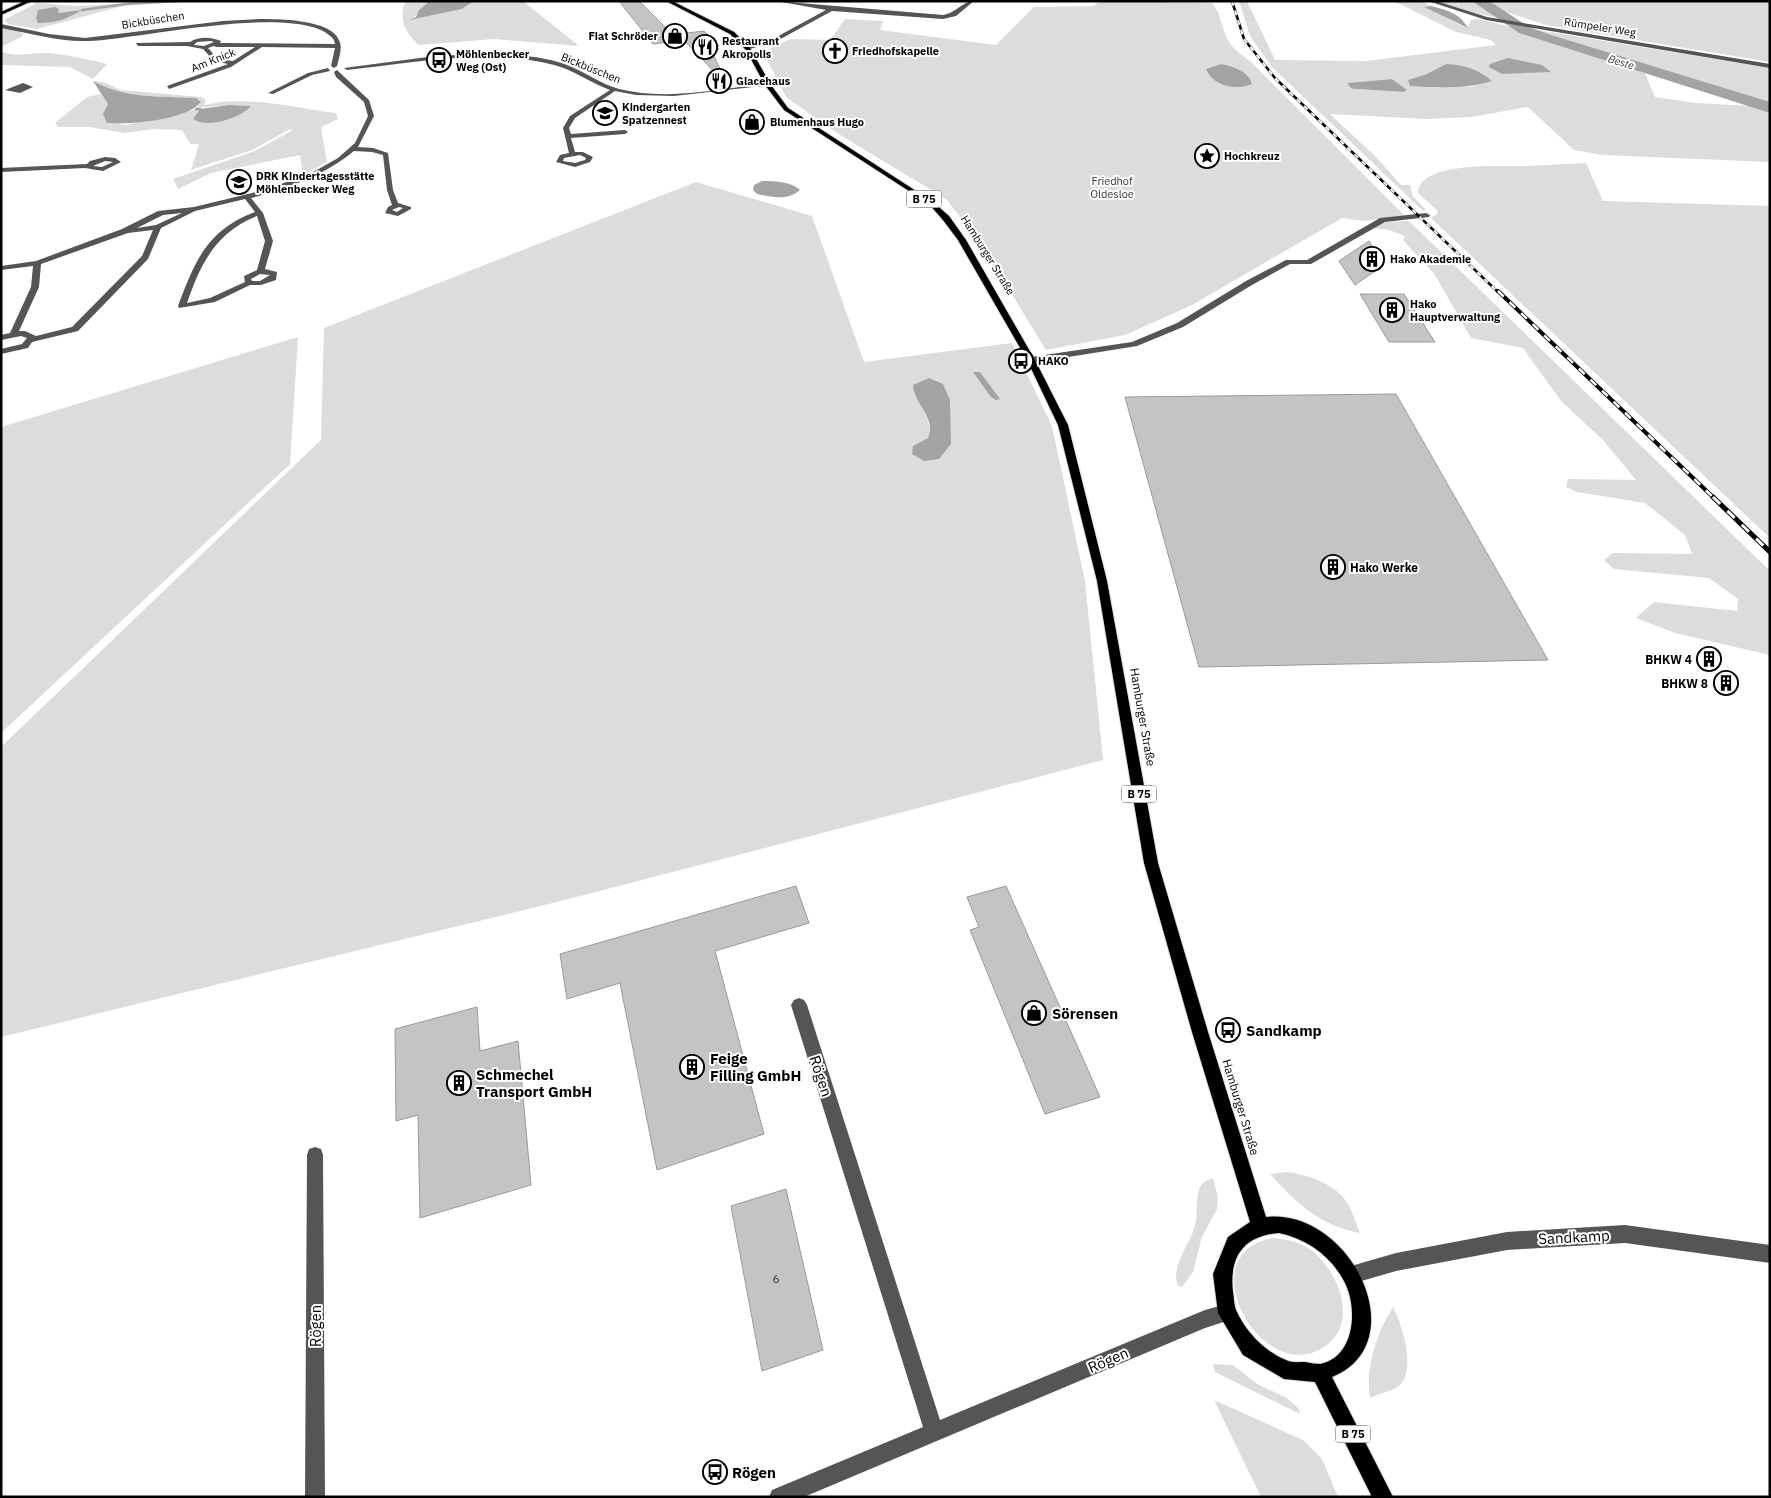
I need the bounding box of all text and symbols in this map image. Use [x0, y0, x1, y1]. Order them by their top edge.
street label: Bickbüschen [121, 8, 185, 32]
street label: Rümpeler Weg [1563, 14, 1637, 40]
shop icon: Fiat Schröder [662, 23, 688, 49]
place label: Fiat Schröder [588, 29, 659, 43]
restaurant icon: Restaurant Akropolis [692, 34, 718, 60]
place label: Restaurant Akropolis [722, 34, 779, 61]
church icon: Friedhofskapelle [822, 38, 848, 64]
place label: Friedhofskapelle [852, 44, 939, 58]
street label: Am Knick [189, 45, 237, 75]
bus stop icon: Möhlenbecker Weg (Ost) [426, 47, 452, 73]
place label: Möhlenbecker Weg (Ost) [456, 47, 530, 74]
street label: Bickbüschen [559, 50, 623, 86]
water label: Beste [1606, 51, 1636, 73]
restaurant icon: Glacehaus [706, 68, 732, 94]
place label: Glacehaus [736, 74, 791, 88]
school or university icon: Kindergarten Spatzennest [592, 100, 618, 126]
place label: Kindergarten Spatzennest [622, 100, 690, 127]
shop icon: Blumenhaus Hugo [739, 109, 765, 135]
place label: Blumenhaus Hugo [770, 115, 864, 129]
place icon: Hochkreuz [1194, 143, 1220, 169]
place label: Hochkreuz [1224, 149, 1280, 163]
school or university icon: DRK Kindertagesstätte Möhlenbecker Weg [226, 169, 252, 195]
place label: DRK Kindertagesstätte Möhlenbecker Weg [256, 169, 375, 196]
park label: Friedhof Oldesloe [1090, 174, 1134, 201]
road number: B 75 [906, 190, 942, 208]
street label: Hamburger Straße [958, 213, 1018, 297]
building icon: Hako Akademie [1359, 246, 1385, 272]
place label: Hako Akademie [1390, 252, 1471, 266]
building icon: Hako Hauptverwaltung [1379, 297, 1405, 323]
place label: Hako Hauptverwaltung [1410, 297, 1501, 324]
bus stop icon: HAKO [1008, 348, 1034, 374]
place label: HAKO [1038, 354, 1069, 368]
building icon: Hako Werke [1320, 554, 1346, 580]
place label: Hako Werke [1350, 560, 1418, 575]
building icon: BHKW 4 [1696, 646, 1722, 672]
place label: BHKW 4 [1645, 652, 1692, 667]
street label: Hamburger Straße [1127, 667, 1159, 768]
building icon: BHKW 8 [1713, 670, 1739, 696]
place label: BHKW 8 [1661, 676, 1708, 691]
road number: B 75 [1122, 786, 1156, 802]
shop icon: Sörensen [1021, 1000, 1047, 1026]
place label: Sörensen [1052, 1004, 1118, 1023]
bus stop icon: Sandkamp [1215, 1017, 1241, 1043]
place label: Sandkamp [1246, 1021, 1322, 1040]
place label: Feige Filling GmbH [710, 1049, 801, 1085]
street label: Rögen [805, 1053, 837, 1099]
building icon: Feige Filling GmbH [679, 1054, 705, 1080]
street label: Hamburger Straße [1219, 1057, 1263, 1157]
place label: Schmechel Transport GmbH [476, 1065, 592, 1101]
building icon: Schmechel Transport GmbH [446, 1070, 472, 1096]
street label: Sandkamp [1538, 1226, 1610, 1248]
house number: 6 [772, 1271, 780, 1286]
street label: Rögen [306, 1305, 325, 1347]
street label: Rögen [1085, 1343, 1131, 1377]
road number: B 75 [1336, 1426, 1370, 1442]
bus stop icon: Rögen [702, 1459, 728, 1485]
place label: Rögen [732, 1463, 776, 1482]

